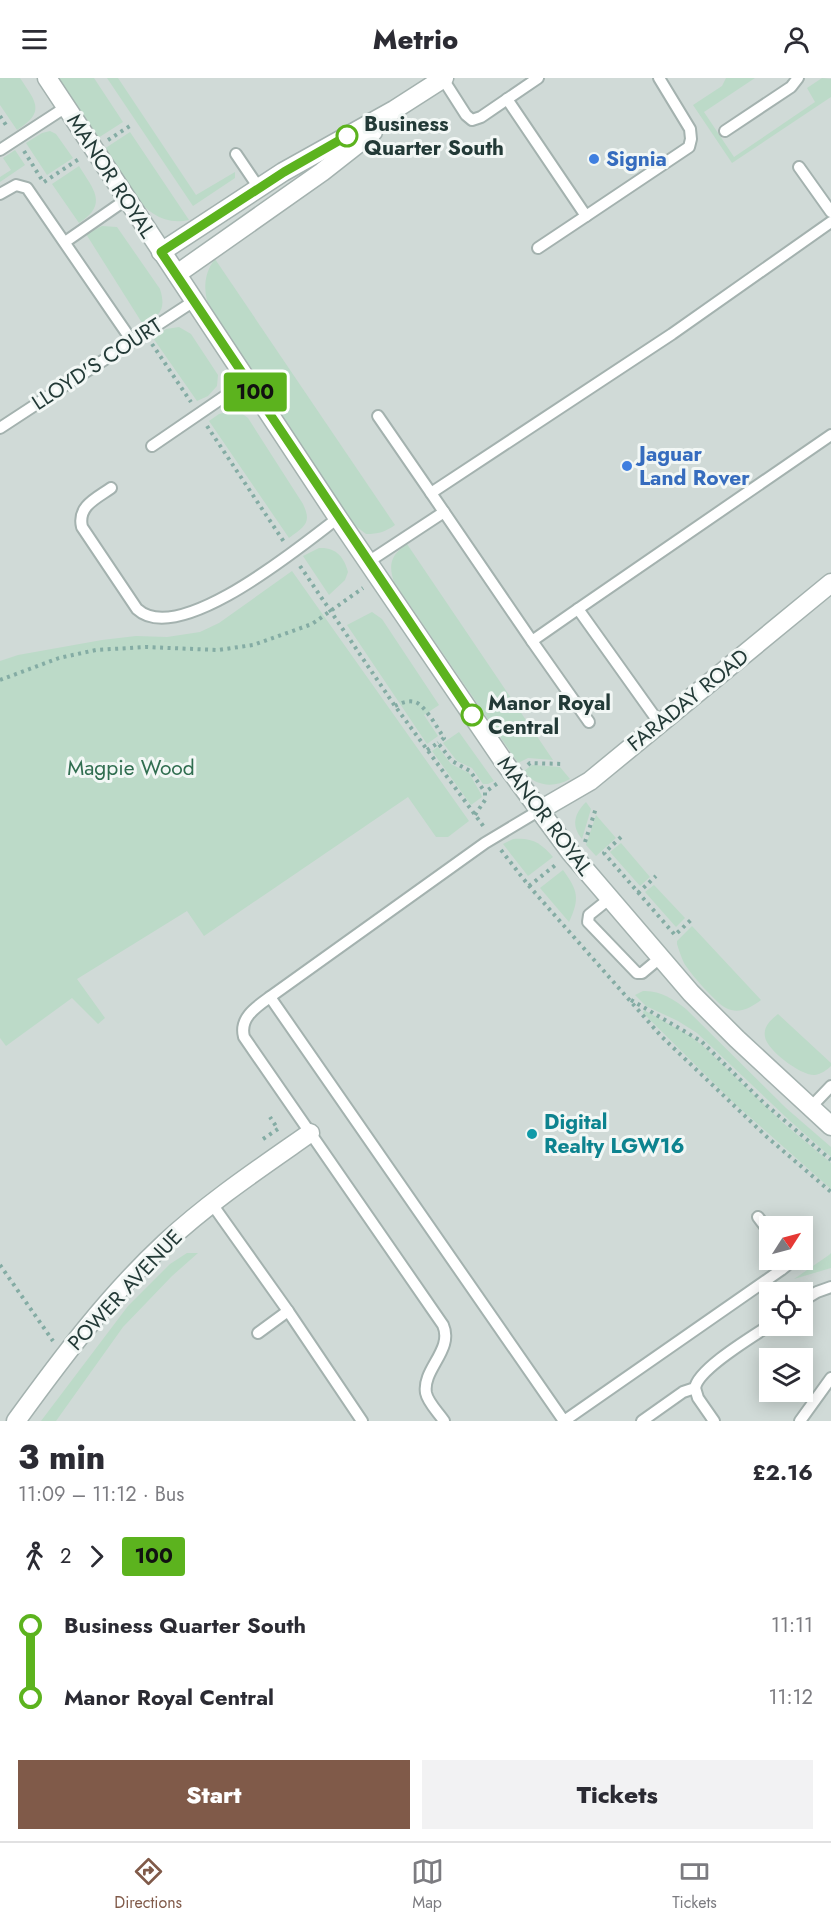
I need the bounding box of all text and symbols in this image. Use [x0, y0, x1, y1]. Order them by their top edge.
text: Metrio [373, 20, 458, 59]
icon: menu [18, 23, 51, 56]
icon: person [780, 23, 813, 56]
street label: MANOR ROYAL [60, 108, 163, 244]
place label: Business Quarter South [364, 109, 504, 163]
marker: Business Quarter South [336, 125, 358, 147]
place label: Signia [606, 144, 667, 174]
marker: Signia [587, 152, 601, 166]
street label: LLOYD'S COURT [26, 311, 168, 417]
line badge: 100 [220, 372, 290, 412]
text: 100 [236, 377, 274, 407]
place label: Jaguar Land Rover [635, 439, 750, 493]
marker: Jaguar Land Rover [620, 459, 634, 473]
street label: FARADAY ROAD [621, 642, 755, 758]
place label: Manor Royal Central [488, 688, 611, 742]
marker: Manor Royal Central [461, 704, 483, 726]
street label: MANOR ROYAL [490, 750, 600, 882]
park label: Magpie Wood [67, 753, 195, 783]
place label: Digital Realty LGW16 [544, 1107, 685, 1161]
marker: Digital Realty LGW16 [525, 1127, 539, 1141]
north arrow [759, 1216, 813, 1270]
map controls [759, 1216, 813, 1402]
street label: POWER AVENUE [61, 1223, 189, 1357]
button: locate [759, 1282, 813, 1336]
button: layers [759, 1348, 813, 1402]
text: 3 min [18, 1434, 105, 1481]
text: £2.16 [752, 1456, 813, 1488]
text: 11:09 – 11:12 · Bus [18, 1480, 184, 1509]
icon: walk [18, 1540, 51, 1573]
icon: forward [80, 1540, 113, 1573]
text: 100 [134, 1541, 173, 1571]
text: 2 [60, 1542, 71, 1571]
text: Business Quarter South [64, 1609, 306, 1641]
text: 11:11 [771, 1611, 813, 1640]
text: Manor Royal Central [64, 1681, 274, 1713]
text: 11:12 [769, 1683, 813, 1712]
button: Start [18, 1760, 410, 1829]
button: Tickets [422, 1760, 813, 1829]
tab: Directions [114, 1855, 182, 1914]
tab: Map [411, 1855, 444, 1914]
tab: Tickets [672, 1855, 717, 1914]

